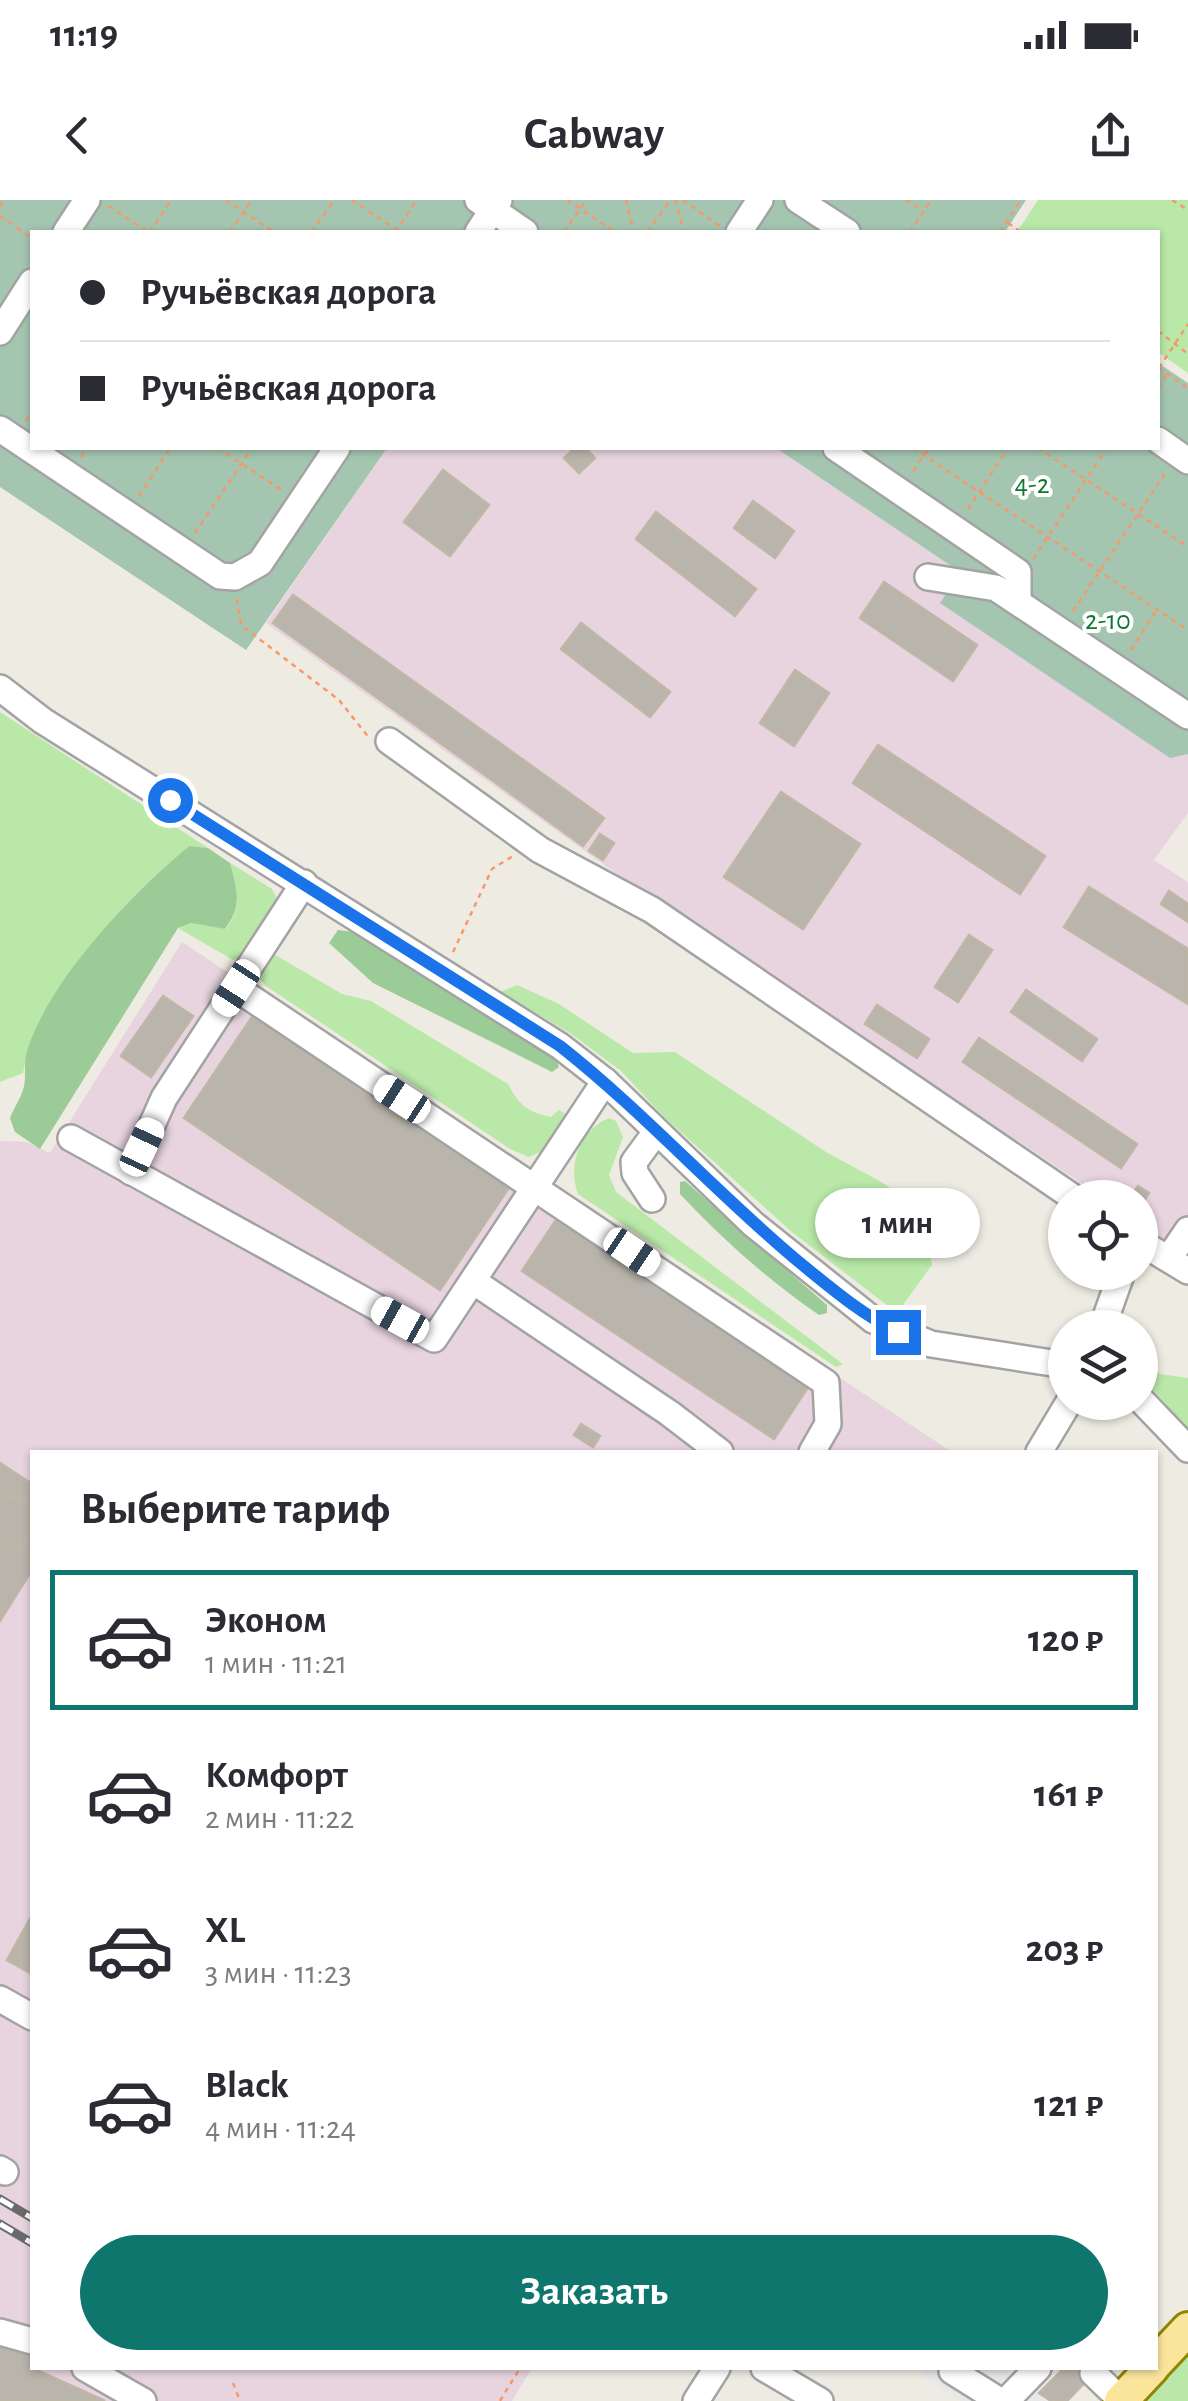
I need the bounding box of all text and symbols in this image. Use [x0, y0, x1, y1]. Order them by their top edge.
text: 11:19 [50, 16, 118, 54]
icon: back [50, 108, 105, 163]
icon: share [1083, 108, 1138, 163]
text: Cabway [524, 112, 664, 157]
text: Ручьёвская дорога [140, 274, 436, 312]
text: Ручьёвская дорога [140, 370, 436, 408]
park label: 4-2 [1015, 471, 1049, 499]
park label: 2-10 [1085, 607, 1131, 635]
route start [148, 778, 193, 823]
car [207, 955, 265, 1021]
car [369, 1070, 435, 1128]
car [116, 1113, 168, 1181]
map controls [1048, 1180, 1158, 1420]
button: locate [1048, 1180, 1158, 1290]
callout: 1 мин [816, 1187, 980, 1257]
text: 1 мин [862, 1207, 933, 1239]
car [599, 1223, 665, 1281]
car [366, 1292, 434, 1348]
route end [876, 1310, 921, 1355]
button: layers [1048, 1310, 1158, 1420]
text: Выберите тариф [80, 1487, 390, 1532]
icon: car [85, 1595, 175, 1685]
text: Эконом [205, 1602, 327, 1640]
text: 120 ₽ [1028, 1621, 1103, 1659]
text: 1 мин · 11:21 [205, 1647, 347, 1679]
icon: car [85, 1750, 175, 1840]
text: Комфорт [205, 1757, 348, 1795]
text: 161 ₽ [1034, 1776, 1103, 1814]
text: 2 мин · 11:22 [205, 1802, 354, 1834]
icon: car [85, 1905, 175, 1995]
text: XL [205, 1912, 245, 1950]
text: 203 ₽ [1025, 1931, 1103, 1969]
text: 3 мин · 11:23 [205, 1957, 352, 1989]
icon: car [85, 2060, 175, 2150]
text: Black [205, 2067, 289, 2105]
text: 121 ₽ [1034, 2086, 1103, 2124]
text: 4 мин · 11:24 [205, 2112, 356, 2144]
button: Заказать [80, 2235, 1108, 2350]

